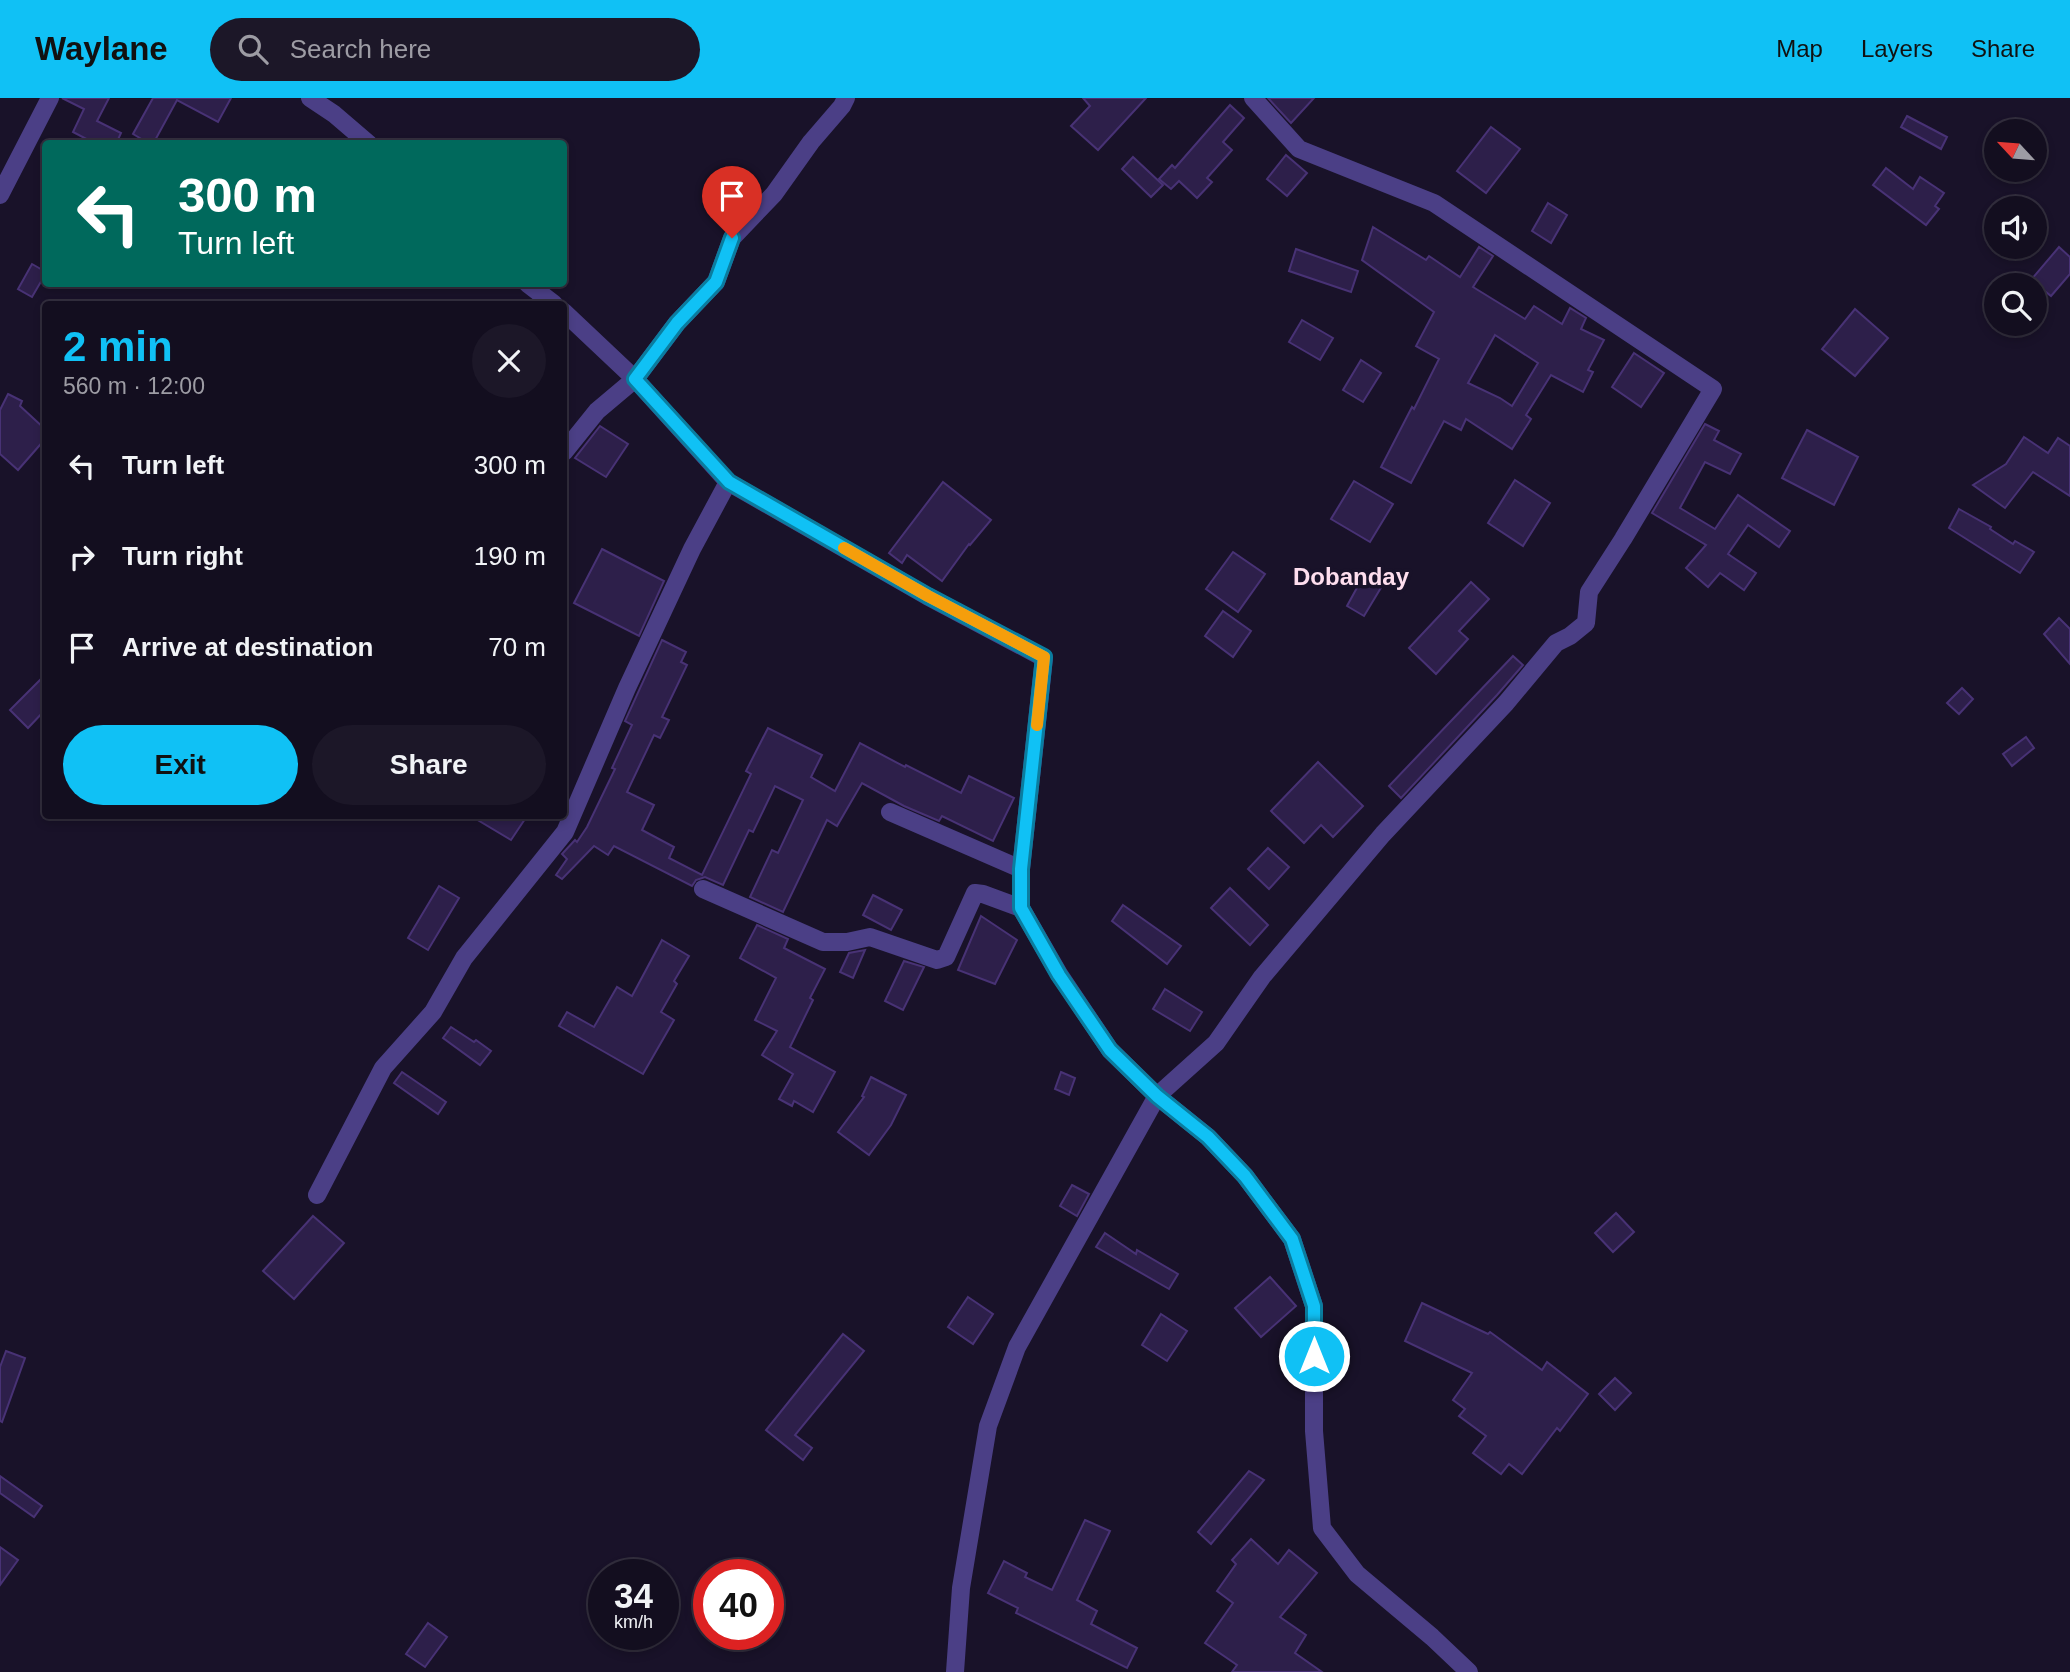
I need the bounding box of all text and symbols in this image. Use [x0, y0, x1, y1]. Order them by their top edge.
search box [210, 18, 700, 81]
text: Waylane [35, 30, 168, 67]
icon: search [234, 30, 272, 68]
text: Search here [290, 34, 431, 64]
text: Map [1776, 35, 1823, 62]
text: Layers [1861, 35, 1933, 62]
text: Share [1971, 35, 2035, 62]
north arrow [1984, 119, 2048, 182]
map controls [1984, 119, 2047, 336]
pin [702, 166, 762, 238]
icon: left [63, 168, 154, 259]
text: 300 m [178, 168, 317, 222]
icon: arrive [713, 177, 751, 215]
button: sound [1984, 196, 2047, 259]
text: Turn left [178, 225, 294, 261]
button: search [1984, 273, 2047, 336]
text: 2 min [63, 323, 173, 370]
button: close [472, 324, 546, 398]
text: 560 m · 12:00 [63, 373, 205, 399]
icon: left [63, 447, 101, 485]
text: Turn left [122, 450, 224, 480]
text: 300 m [474, 450, 546, 480]
icon: right [63, 538, 101, 576]
text: Turn right [122, 541, 243, 571]
text: 190 m [474, 541, 546, 571]
district label: Dobanday [1293, 563, 1410, 590]
icon: arrive [63, 629, 101, 667]
text: Arrive at destination [122, 632, 373, 662]
text: 70 m [488, 632, 546, 662]
button: Exit [63, 725, 298, 805]
button: Share [312, 725, 546, 805]
position arrow [1277, 1319, 1351, 1393]
speed limit sign: 40 [693, 1559, 784, 1650]
text: 34 [614, 1576, 653, 1615]
text: km/h [614, 1612, 653, 1632]

